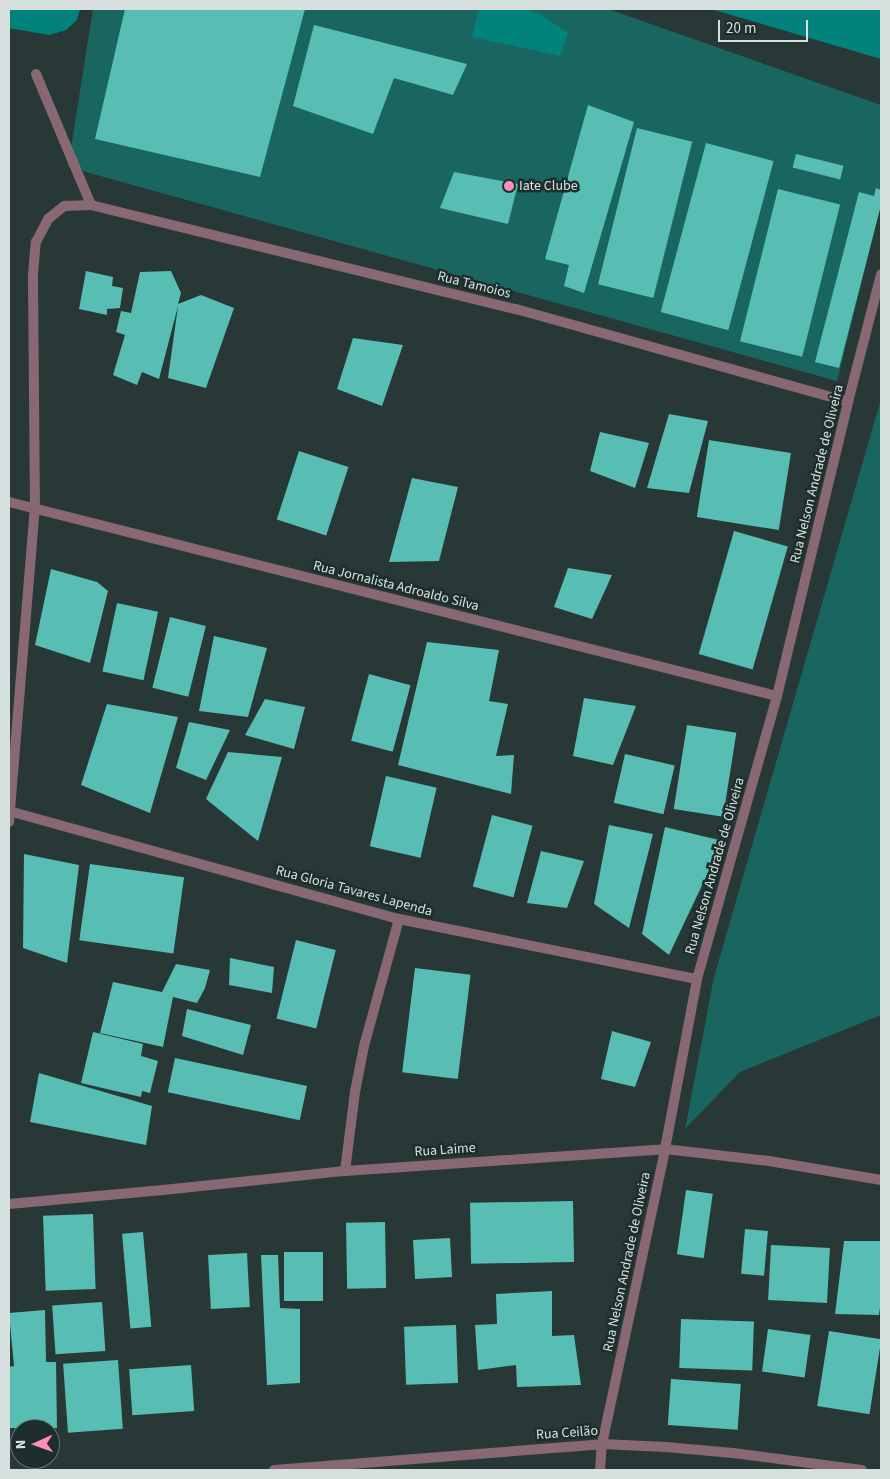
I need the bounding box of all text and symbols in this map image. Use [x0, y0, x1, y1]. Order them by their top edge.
scale bar [720, 10, 810, 42]
text: 20 m [726, 18, 756, 39]
place label: Iate Clube [519, 178, 578, 194]
marker: Iate Clube [503, 180, 515, 192]
street label: Rua Tamoios [436, 268, 512, 302]
street label: Rua Nelson Andrade de Oliveira [787, 383, 847, 565]
street label: Rua Jornalista Adroaldo Silva [311, 557, 481, 615]
street label: Rua Nelson Andrade de Oliveira [682, 776, 748, 956]
street label: Rua Gloria Tavares Lapenda [274, 862, 434, 920]
street label: Rua Laime [414, 1139, 476, 1161]
street label: Rua Nelson Andrade de Oliveira [600, 1171, 654, 1353]
north arrow [10, 1419, 60, 1469]
street label: Rua Ceilão [535, 1422, 599, 1444]
text: N [11, 1439, 31, 1449]

